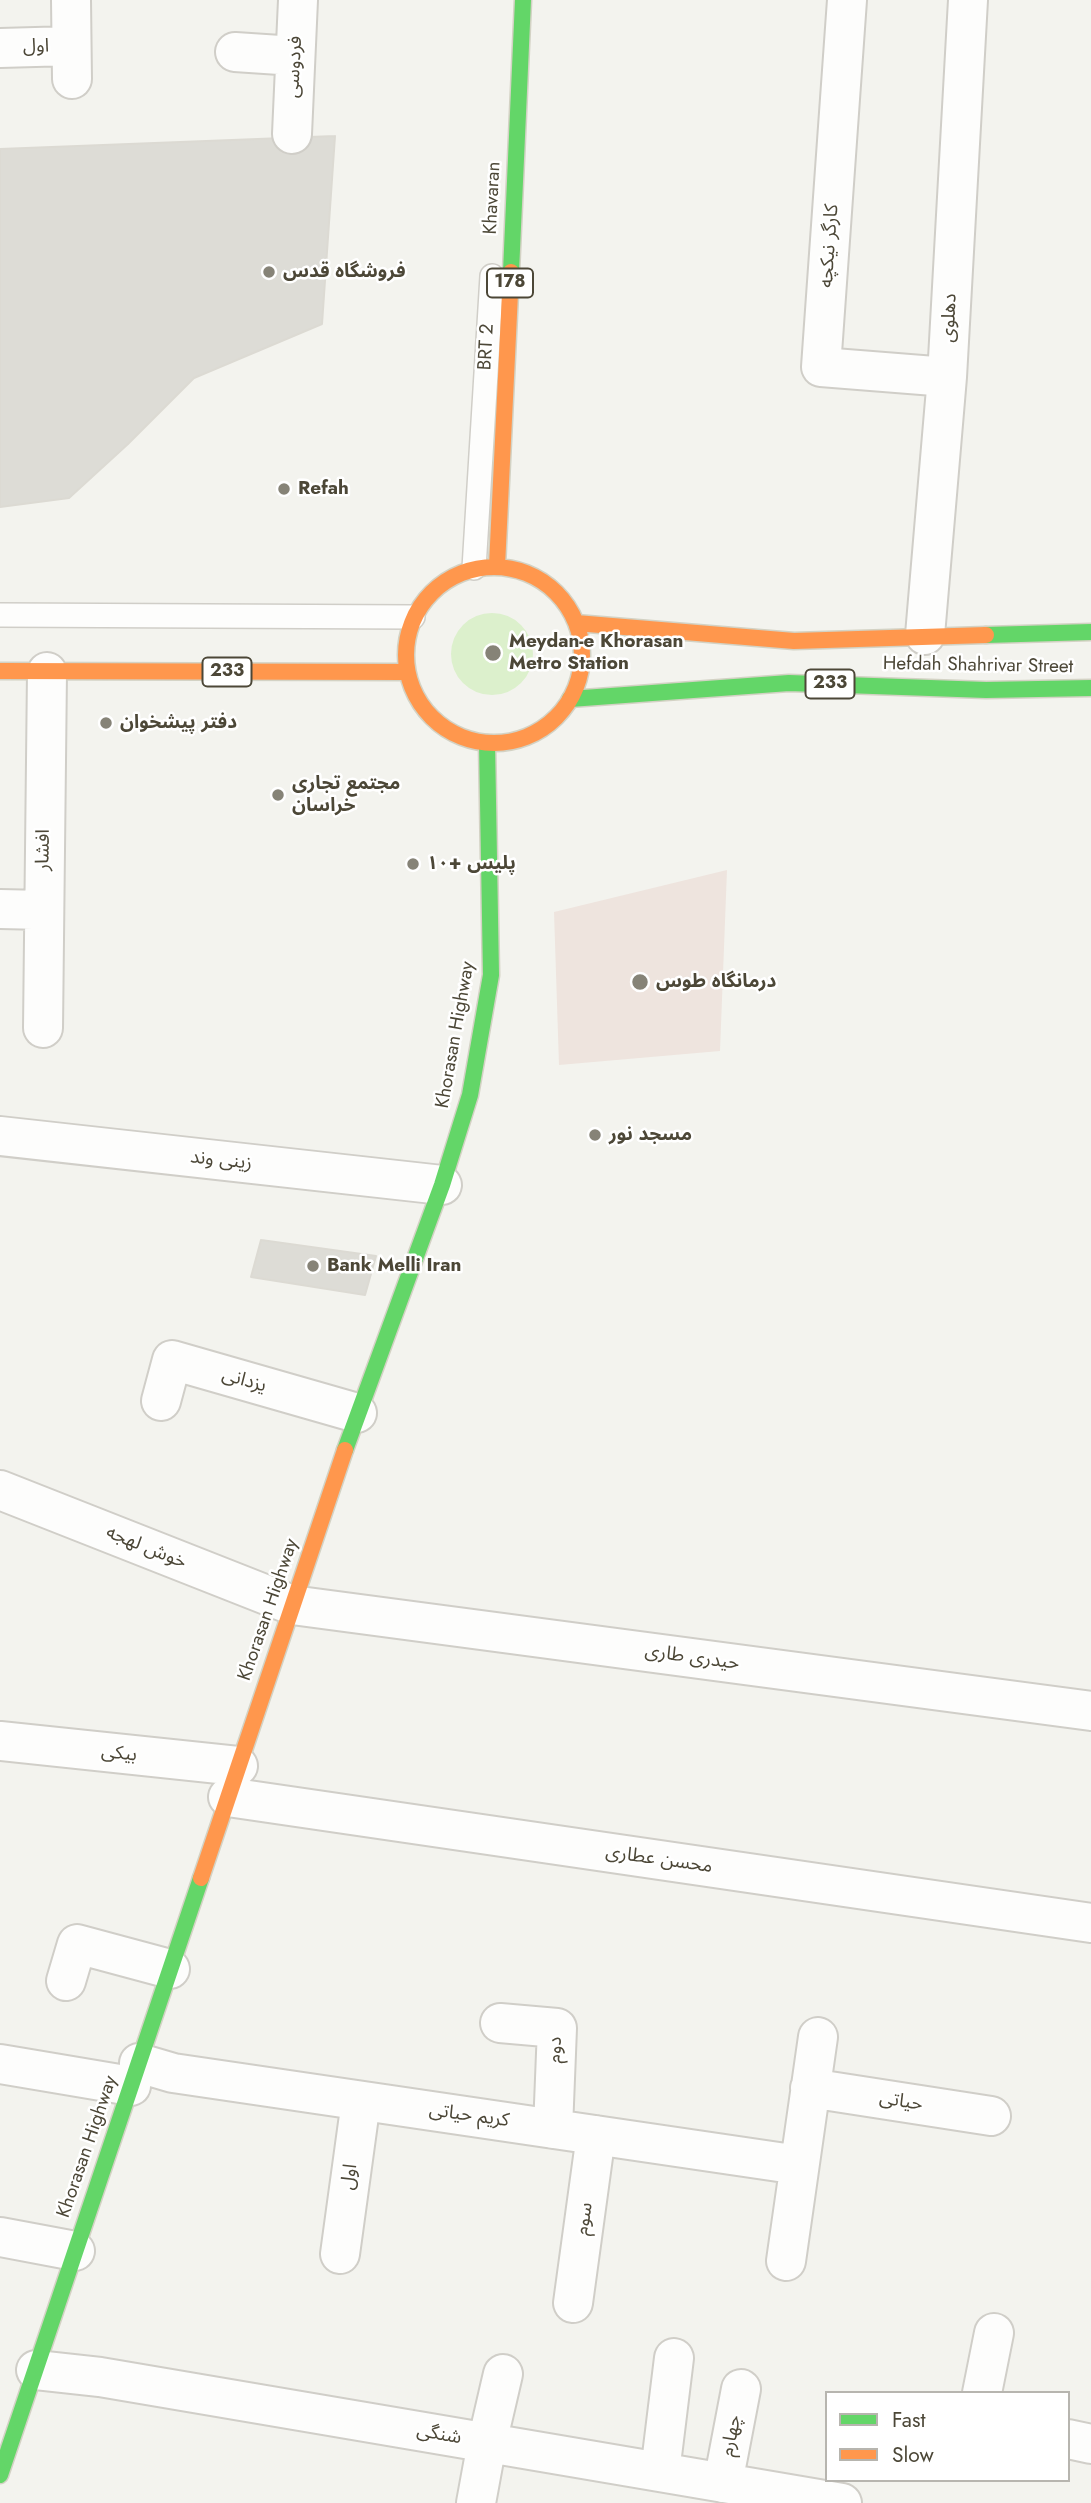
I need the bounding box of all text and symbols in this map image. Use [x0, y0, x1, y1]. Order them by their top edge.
street label: اول [23, 35, 49, 59]
street label: فردوسی [282, 36, 308, 98]
street label: Khavaran [480, 161, 506, 235]
street label: کارگر نیکچه [816, 203, 844, 289]
place label: فروشگاه قدس [283, 261, 405, 283]
marker: فروشگاه قدس [261, 264, 277, 280]
road number: 178 [487, 268, 533, 298]
street label: دهلوی [937, 293, 963, 343]
street label: BRT 2 [474, 323, 500, 371]
place label: Refah [298, 478, 349, 500]
marker: Refah [276, 481, 292, 497]
place label: Meydan-e Khorasan Metro Station [509, 631, 683, 675]
marker: Meydan-e Khorasan Metro Station [483, 643, 503, 663]
street label: Hefdah Shahrivar Street [883, 653, 1073, 679]
road number: 233 [202, 658, 252, 686]
road number: 233 [806, 670, 854, 698]
place label: دفتر پیشخوان [120, 712, 237, 734]
marker: دفتر پیشخوان [98, 715, 114, 731]
place label: مجتمع تجاری خراسان [292, 773, 400, 817]
marker: مجتمع تجاری خراسان [270, 787, 286, 803]
street label: افشار [32, 829, 56, 871]
place label: پلیس +۱۰ [427, 853, 516, 875]
marker: پلیس +۱۰ [405, 856, 421, 872]
street label: Khorasan Highway [432, 960, 480, 1110]
place label: درمانگاه طوس [656, 971, 776, 993]
marker: درمانگاه طوس [630, 972, 650, 992]
place label: مسجد نور [609, 1124, 692, 1146]
marker: مسجد نور [587, 1127, 603, 1143]
street label: زینی وند [189, 1146, 253, 1176]
place label: Bank Melli Iran [327, 1255, 462, 1277]
marker: Bank Melli Iran [305, 1258, 321, 1274]
street label: یزدانی [219, 1364, 269, 1398]
street label: خوش لهجه [102, 1522, 190, 1574]
street label: Khorasan Highway [234, 1536, 304, 1684]
street label: حیدری طاری [643, 1640, 741, 1676]
street label: بیکی [100, 1741, 138, 1767]
street label: محسن عطاری [604, 1841, 714, 1879]
street label: دوم [544, 2036, 568, 2064]
street label: Khorasan Highway [53, 2073, 123, 2221]
street label: حیاتی [878, 2087, 924, 2117]
street label: کریم حیاتی [428, 2099, 510, 2133]
street label: اول [337, 2162, 363, 2192]
street label: سوم [571, 2201, 599, 2237]
legend [825, 2391, 1070, 2482]
text: Fast [892, 2405, 925, 2435]
street label: چهارم [717, 2413, 747, 2459]
street label: شنگی [415, 2420, 463, 2450]
text: Slow [892, 2440, 934, 2470]

